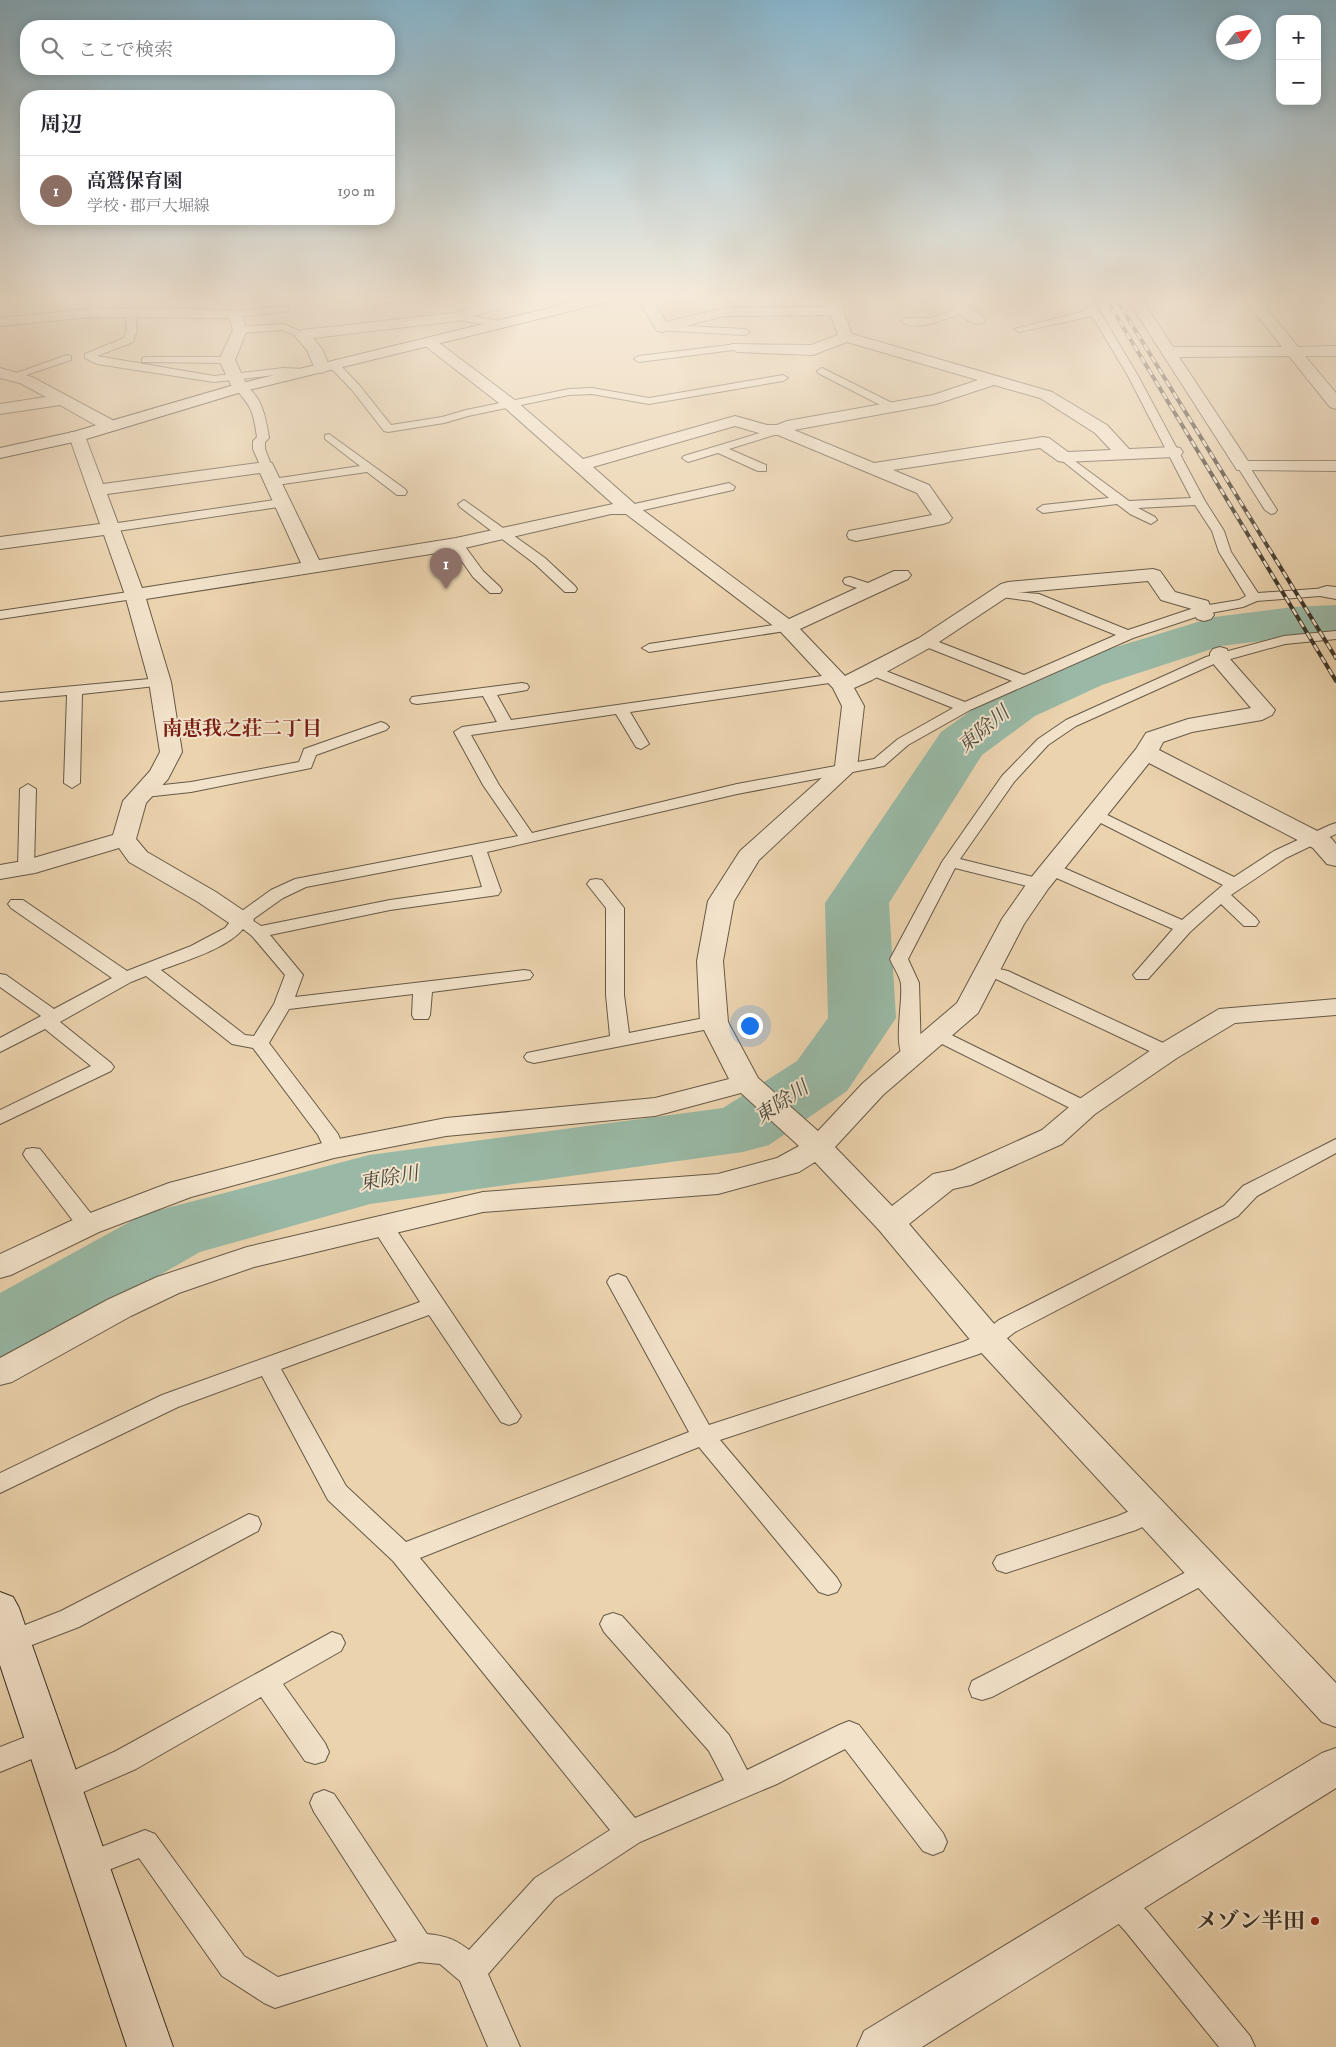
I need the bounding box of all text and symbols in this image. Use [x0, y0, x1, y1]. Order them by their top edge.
north arrow [1216, 15, 1261, 60]
map controls [1276, 15, 1321, 105]
button: + [1276, 15, 1321, 60]
search box [20, 20, 395, 75]
icon: search [38, 34, 66, 62]
text: ここで検索 [78, 39, 173, 62]
button: − [1276, 60, 1321, 105]
text: 周辺 [40, 112, 82, 138]
text: 高鷲保育園 [87, 170, 182, 193]
text: 1 [53, 181, 59, 201]
text: 190 m [337, 181, 375, 201]
text: 学校 · 郡戸大堀線 [87, 196, 210, 216]
pin: 1 [430, 548, 462, 589]
water label: 東除川 [953, 700, 1017, 759]
district label: 南恵我之荘二丁目 [162, 717, 322, 742]
your location [737, 1013, 763, 1039]
water label: 東除川 [750, 1075, 816, 1130]
water label: 東除川 [357, 1161, 423, 1197]
place label: メゾン半田 [1196, 1908, 1305, 1935]
marker: メゾン半田 [1309, 1915, 1321, 1927]

